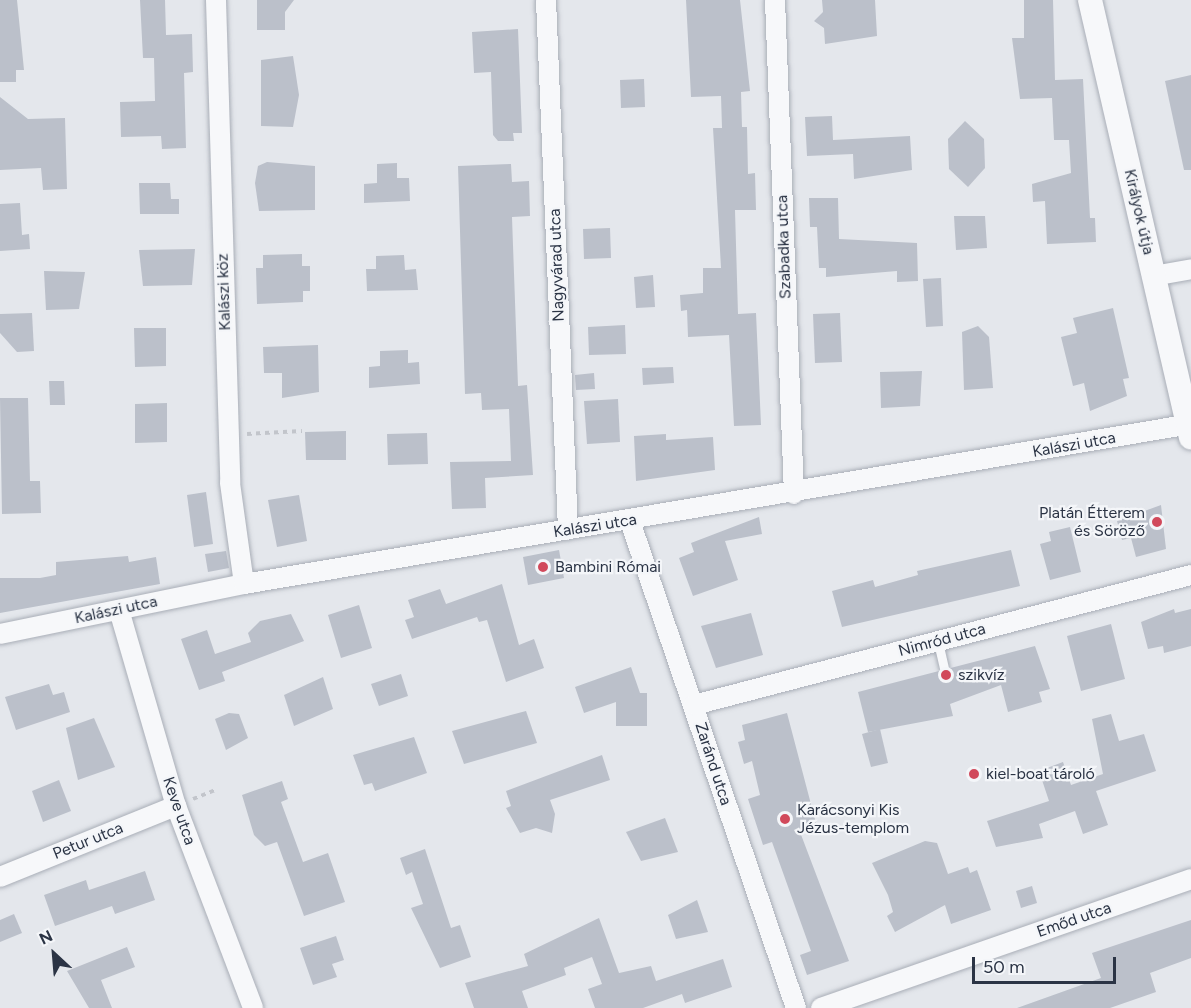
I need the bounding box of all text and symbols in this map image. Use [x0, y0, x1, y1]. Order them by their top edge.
street label: Királyok útja [1120, 167, 1158, 257]
street label: Szabadka utca [773, 195, 795, 299]
street label: Nagyvárad utca [545, 208, 569, 322]
street label: Kalászi köz [213, 253, 235, 331]
street label: Kalászi utca [1031, 428, 1117, 462]
place label: Platán Étterem és Söröző [1039, 503, 1145, 541]
street label: Kalászi utca [552, 510, 638, 542]
marker: Platán Étterem és Söröző [1150, 515, 1164, 529]
place label: Bambini Római [555, 557, 661, 577]
marker: Bambini Római [536, 560, 550, 574]
street label: Kalászi utca [73, 592, 159, 628]
street label: Nimród utca [896, 619, 988, 661]
place label: szikvíz [958, 665, 1005, 685]
marker: szikvíz [939, 668, 953, 682]
street label: Zaránd utca [691, 720, 735, 808]
place label: kiel-boat tároló [986, 764, 1095, 784]
marker: kiel-boat tároló [967, 767, 981, 781]
street label: Keve utca [158, 774, 200, 848]
place label: Karácsonyi Kis Jézus-templom [797, 800, 909, 838]
marker: Karácsonyi Kis Jézus-templom [778, 812, 792, 826]
street label: Petur utca [50, 818, 126, 864]
street label: Emőd utca [1034, 898, 1114, 942]
north arrow [24, 924, 84, 984]
text: N [36, 926, 56, 949]
scale bar [975, 945, 1119, 983]
text: 50 m [983, 956, 1025, 978]

